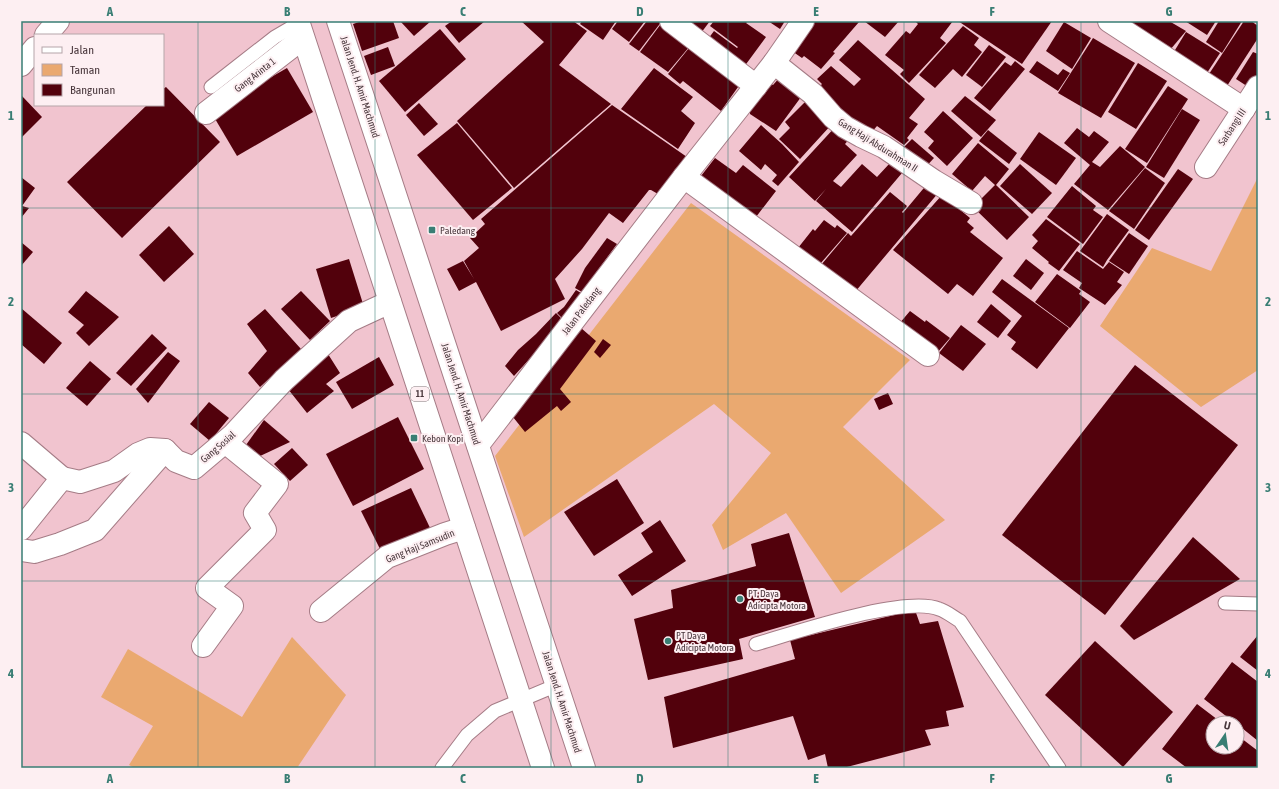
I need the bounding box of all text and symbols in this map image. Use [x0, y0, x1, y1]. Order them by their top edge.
text: A [106, 4, 114, 19]
text: B [284, 4, 291, 19]
text: C [460, 4, 466, 19]
text: D [636, 4, 644, 19]
text: E [813, 4, 819, 19]
text: F [989, 4, 995, 19]
text: G [1166, 4, 1173, 19]
legend [34, 34, 164, 106]
street label: Jalan Jend. H. Amir Machmud [338, 35, 382, 139]
text: Jalan [70, 43, 94, 57]
street label: Gang Arinta 1 [232, 55, 278, 94]
text: Taman [70, 63, 100, 77]
text: Bangunan [70, 83, 115, 97]
street label: Sarbangi III [1216, 107, 1248, 147]
text: 1 [8, 108, 14, 123]
text: 1 [1265, 108, 1271, 123]
street label: Gang Haji Abdurahman II [836, 116, 920, 174]
marker: Paledang [427, 225, 437, 235]
place label: Paledang [440, 225, 476, 236]
street label: Jalan Paledang [560, 285, 603, 337]
text: 2 [8, 294, 14, 309]
text: 2 [1265, 294, 1271, 309]
street label: Jalan Jend. H. Amir Machmud [439, 342, 483, 446]
road number: 11 [411, 387, 429, 401]
street label: Gang Sosial [198, 429, 238, 465]
marker: Kebon Kopi [409, 433, 419, 443]
place label: Kebon Kopi [422, 433, 463, 444]
text: 3 [8, 480, 14, 495]
text: 3 [1265, 480, 1271, 495]
street label: Gang Haji Samsudin [384, 527, 456, 565]
place label: PT. Daya Adicipta Motora [748, 588, 806, 611]
marker: PT. Daya Adicipta Motora [735, 594, 745, 604]
place label: PT Daya Adicipta Motora [676, 630, 734, 653]
marker: PT Daya Adicipta Motora [663, 636, 673, 646]
street label: Jalan Jend. H. Amir Machmud [540, 650, 584, 754]
text: 4 [7, 666, 14, 681]
text: 4 [1264, 666, 1271, 681]
north arrow [1205, 715, 1245, 755]
text: U [1223, 719, 1232, 732]
text: A [106, 771, 114, 786]
text: B [284, 771, 291, 786]
text: C [460, 771, 466, 786]
text: D [636, 771, 644, 786]
text: E [813, 771, 819, 786]
text: F [989, 771, 995, 786]
text: G [1166, 771, 1173, 786]

